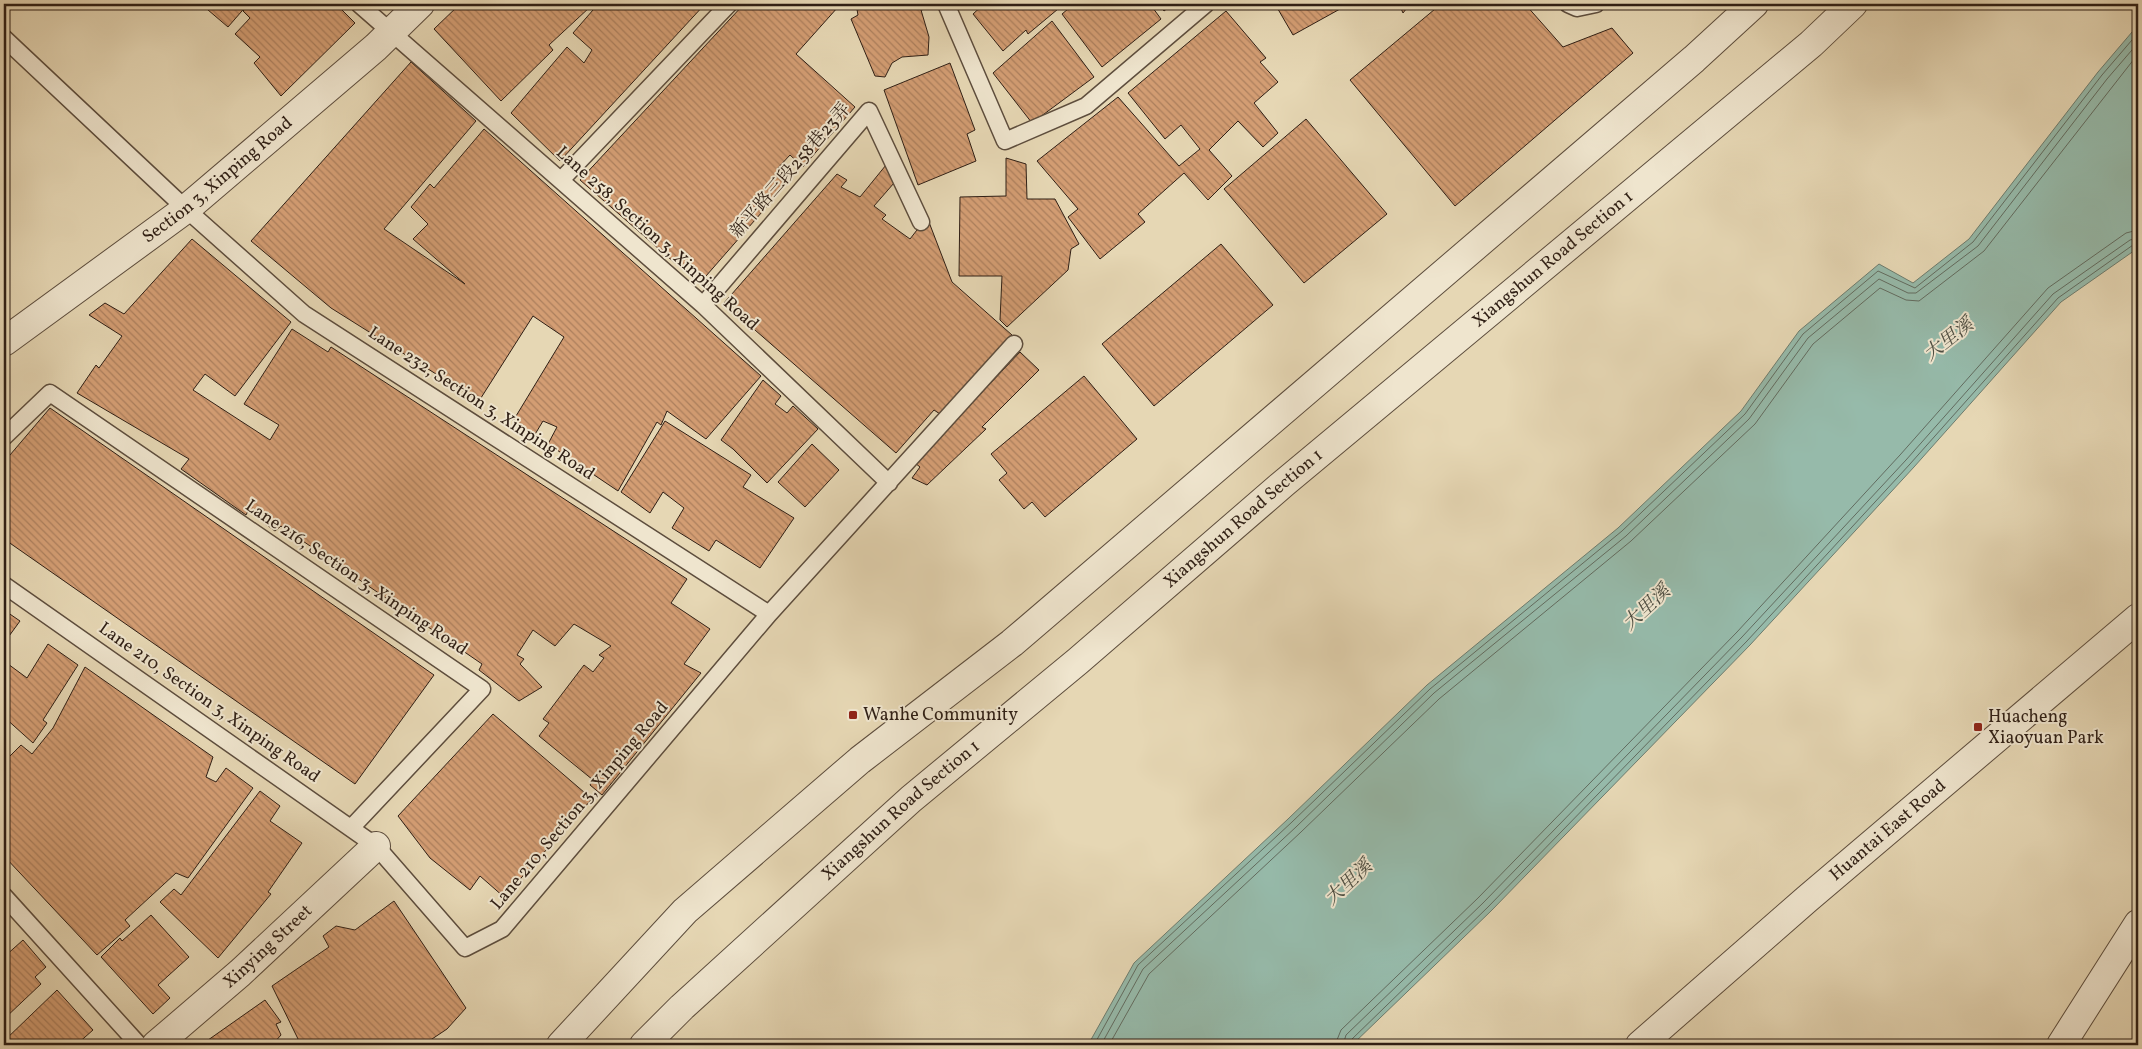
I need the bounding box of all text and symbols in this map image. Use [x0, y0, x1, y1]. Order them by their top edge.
street label: 新平路三段258巷23弄 [725, 98, 857, 244]
street label: Section 3, Xinping Road [137, 111, 298, 249]
street label: Lane 258, Section 3, Xinping Road [550, 141, 764, 337]
street label: Xiangshun Road Section 1 [1467, 184, 1639, 333]
water label: 大里溪 [1919, 311, 1981, 368]
street label: Lane 232, Section 3, Xinping Road [363, 321, 599, 487]
street label: Xiangshun Road Section 1 [1158, 443, 1328, 594]
street label: Lane 216, Section 3, Xinping Road [240, 494, 472, 662]
water label: 大里溪 [1617, 578, 1678, 637]
street label: Lane 210, Section 3, Xinping Road [93, 617, 325, 789]
street label: Lane 210, Section 3, Xinping Road [485, 696, 675, 916]
place label: Wanhe Community [863, 703, 1018, 728]
place label: Huacheng Xiaoyuan Park [1988, 705, 2104, 751]
marker: Wanhe Community [847, 709, 859, 721]
marker: Huacheng Xiaoyuan Park [1972, 721, 1984, 733]
street label: Xiangshun Road Section 1 [816, 734, 985, 887]
street label: Huantai East Road [1824, 774, 1952, 887]
water label: 大里溪 [1319, 853, 1380, 912]
street label: Xinying Street [218, 899, 318, 994]

